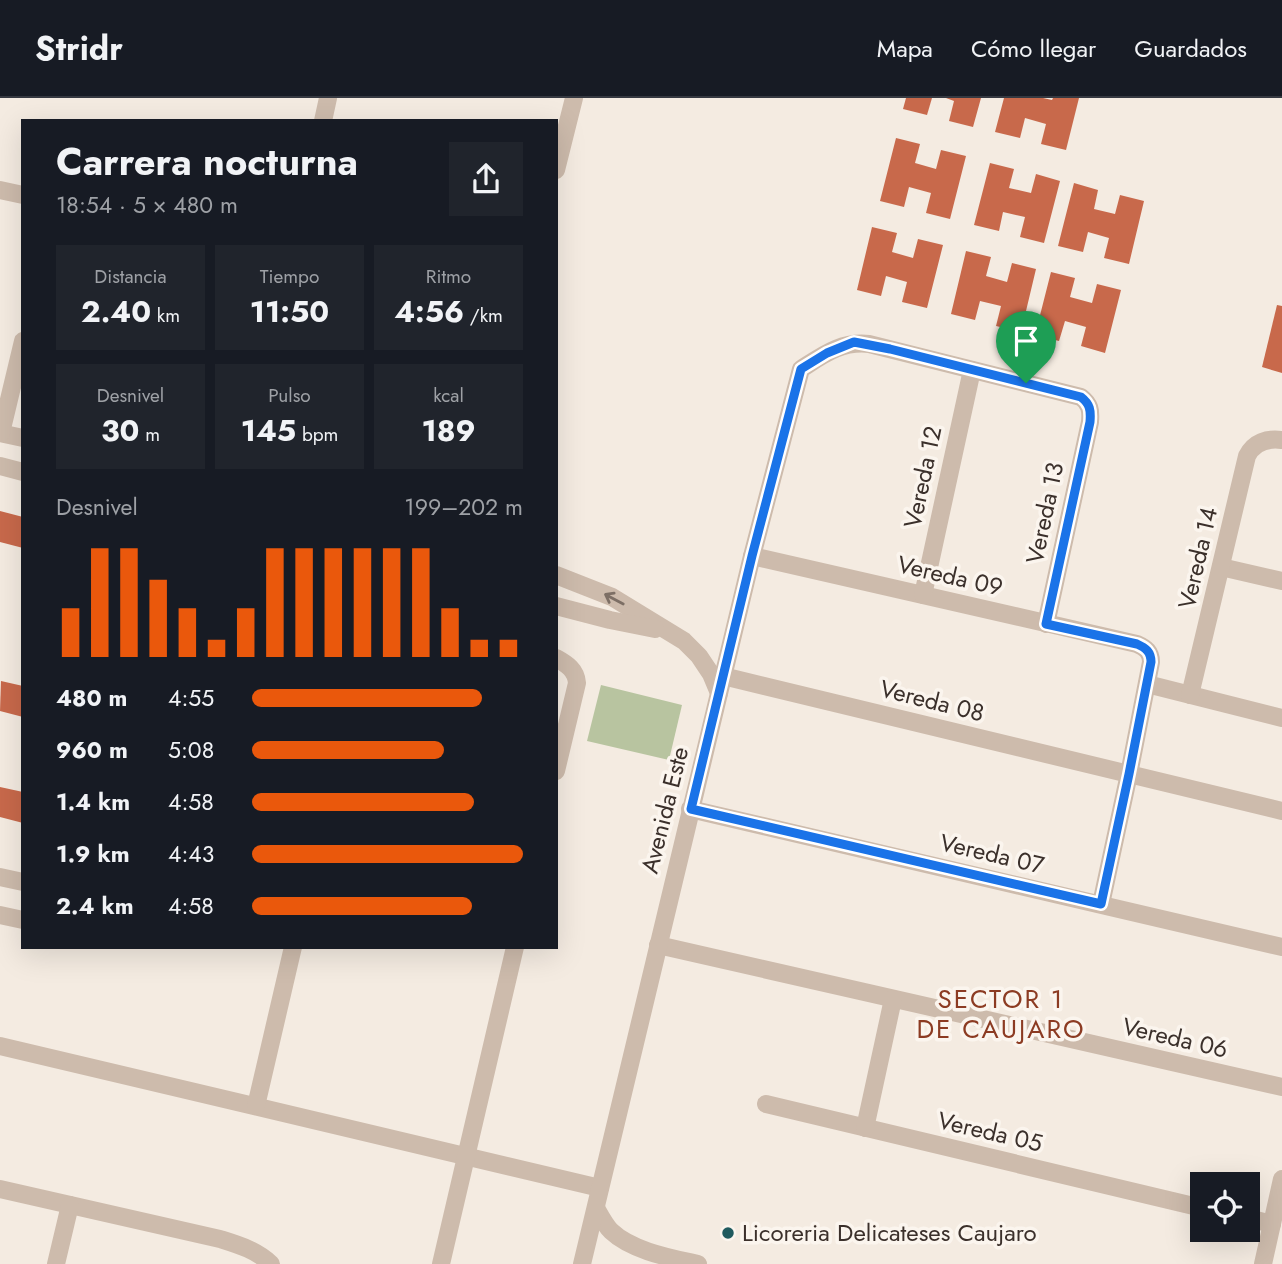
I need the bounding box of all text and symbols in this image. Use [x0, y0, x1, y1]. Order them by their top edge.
text: Stridr [35, 25, 123, 72]
text: Mapa [877, 31, 933, 66]
text: Cómo llegar [971, 31, 1096, 66]
text: Guardados [1134, 31, 1247, 66]
text: Carrera nocturna [56, 134, 358, 189]
button: share [449, 142, 523, 216]
text: 18:54 · 5 × 480 m [56, 188, 238, 222]
text: Distancia [94, 263, 167, 290]
text: Tiempo [260, 263, 319, 290]
text: Ritmo [426, 263, 471, 290]
text: 2.40 [81, 290, 151, 333]
text: 11:50 [250, 290, 329, 333]
text: 4:56 [394, 290, 464, 333]
text: km [151, 302, 180, 329]
text: /km [464, 302, 503, 329]
pin [996, 311, 1056, 383]
icon: arrive [1007, 322, 1045, 360]
text: Desnivel [97, 382, 164, 409]
text: Pulso [268, 382, 311, 409]
text: kcal [433, 382, 464, 409]
text: 30 [101, 409, 139, 452]
text: 145 [241, 409, 296, 452]
text: 189 [421, 409, 476, 452]
text: m [139, 421, 160, 448]
text: bpm [296, 421, 338, 448]
street label: Vereda 12 [895, 423, 950, 531]
street label: Vereda 13 [1017, 459, 1072, 567]
text: Desnivel [56, 490, 138, 524]
text: 199–202 m [404, 490, 523, 524]
street label: Vereda 14 [1169, 503, 1226, 612]
street label: Vereda 09 [894, 546, 1006, 605]
one-way arrow [604, 592, 624, 606]
street label: Vereda 08 [876, 671, 988, 730]
text: 480 m [56, 681, 127, 715]
text: 4:55 [168, 681, 214, 715]
text: 960 m [56, 733, 128, 767]
text: 5:08 [168, 733, 214, 767]
street label: Avenida Este [632, 743, 697, 877]
text: 1.4 km [56, 785, 130, 819]
text: 4:58 [168, 785, 214, 819]
street label: Vereda 07 [937, 825, 1048, 883]
text: 1.9 km [56, 837, 130, 871]
text: 4:43 [168, 837, 214, 871]
text: 2.4 km [56, 889, 134, 923]
text: 4:58 [168, 889, 214, 923]
district label: SECTOR 1 DE CAUJARO [916, 980, 1086, 1048]
street label: Vereda 06 [1119, 1008, 1231, 1067]
street label: Vereda 05 [934, 1102, 1046, 1161]
map controls [1190, 1172, 1260, 1242]
button: locate [1190, 1172, 1260, 1242]
place label: Licoreria Delicateses Caujaro [742, 1215, 1037, 1250]
marker: Licoreria Delicateses Caujaro [720, 1225, 736, 1241]

